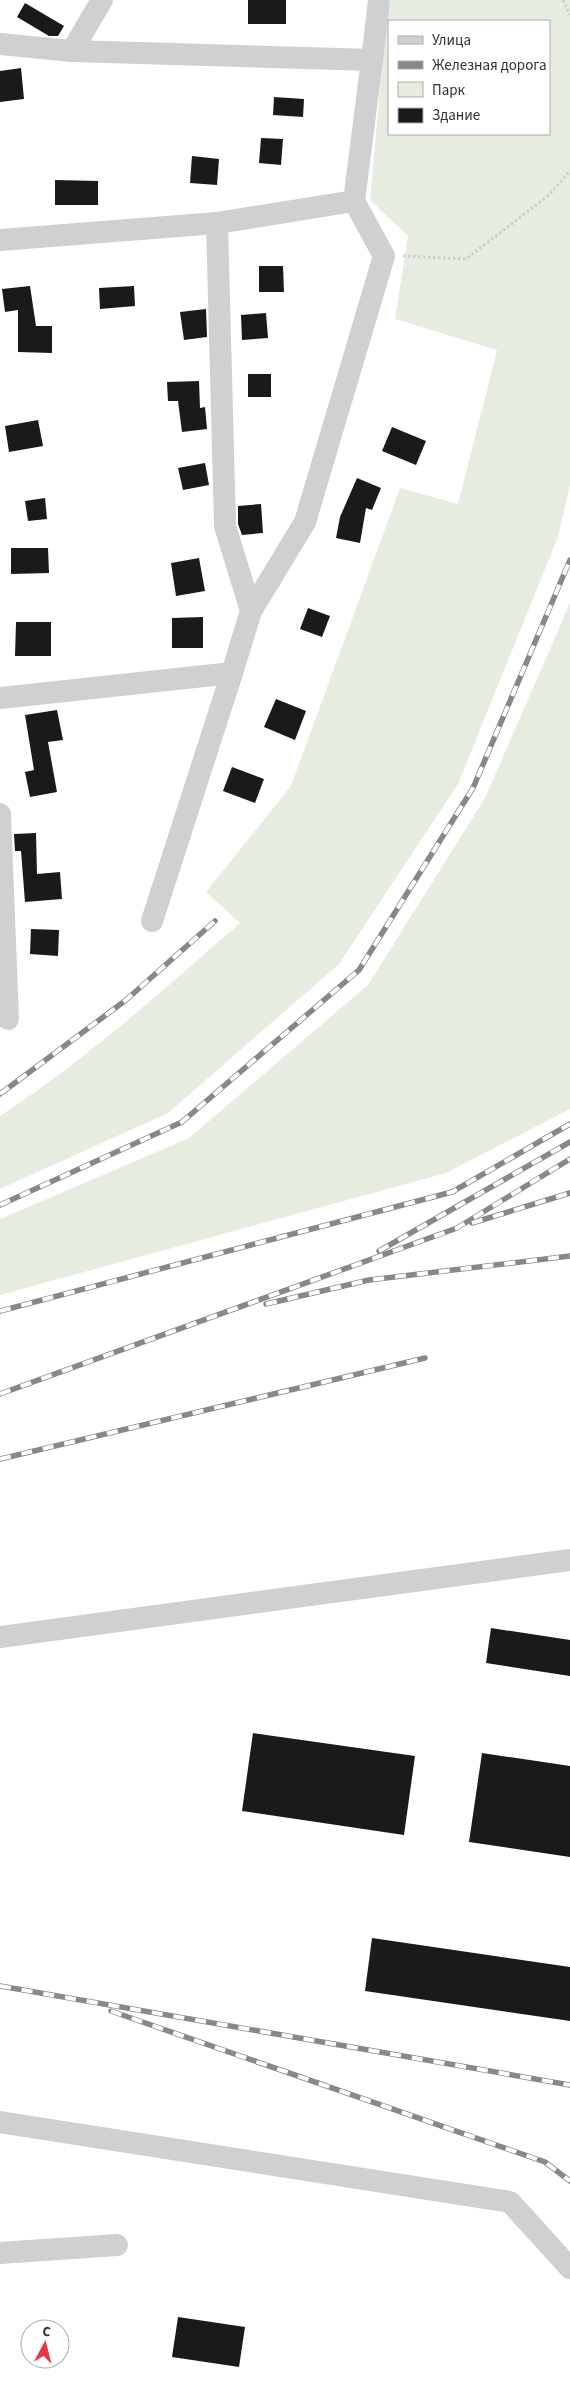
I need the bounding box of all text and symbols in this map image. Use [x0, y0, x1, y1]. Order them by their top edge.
legend [388, 20, 550, 135]
text: Улица [432, 30, 471, 51]
text: Железная дорога [432, 55, 547, 76]
text: Парк [432, 80, 466, 101]
text: Здание [432, 105, 480, 126]
north arrow [20, 2319, 70, 2369]
text: С [41, 2322, 52, 2343]

